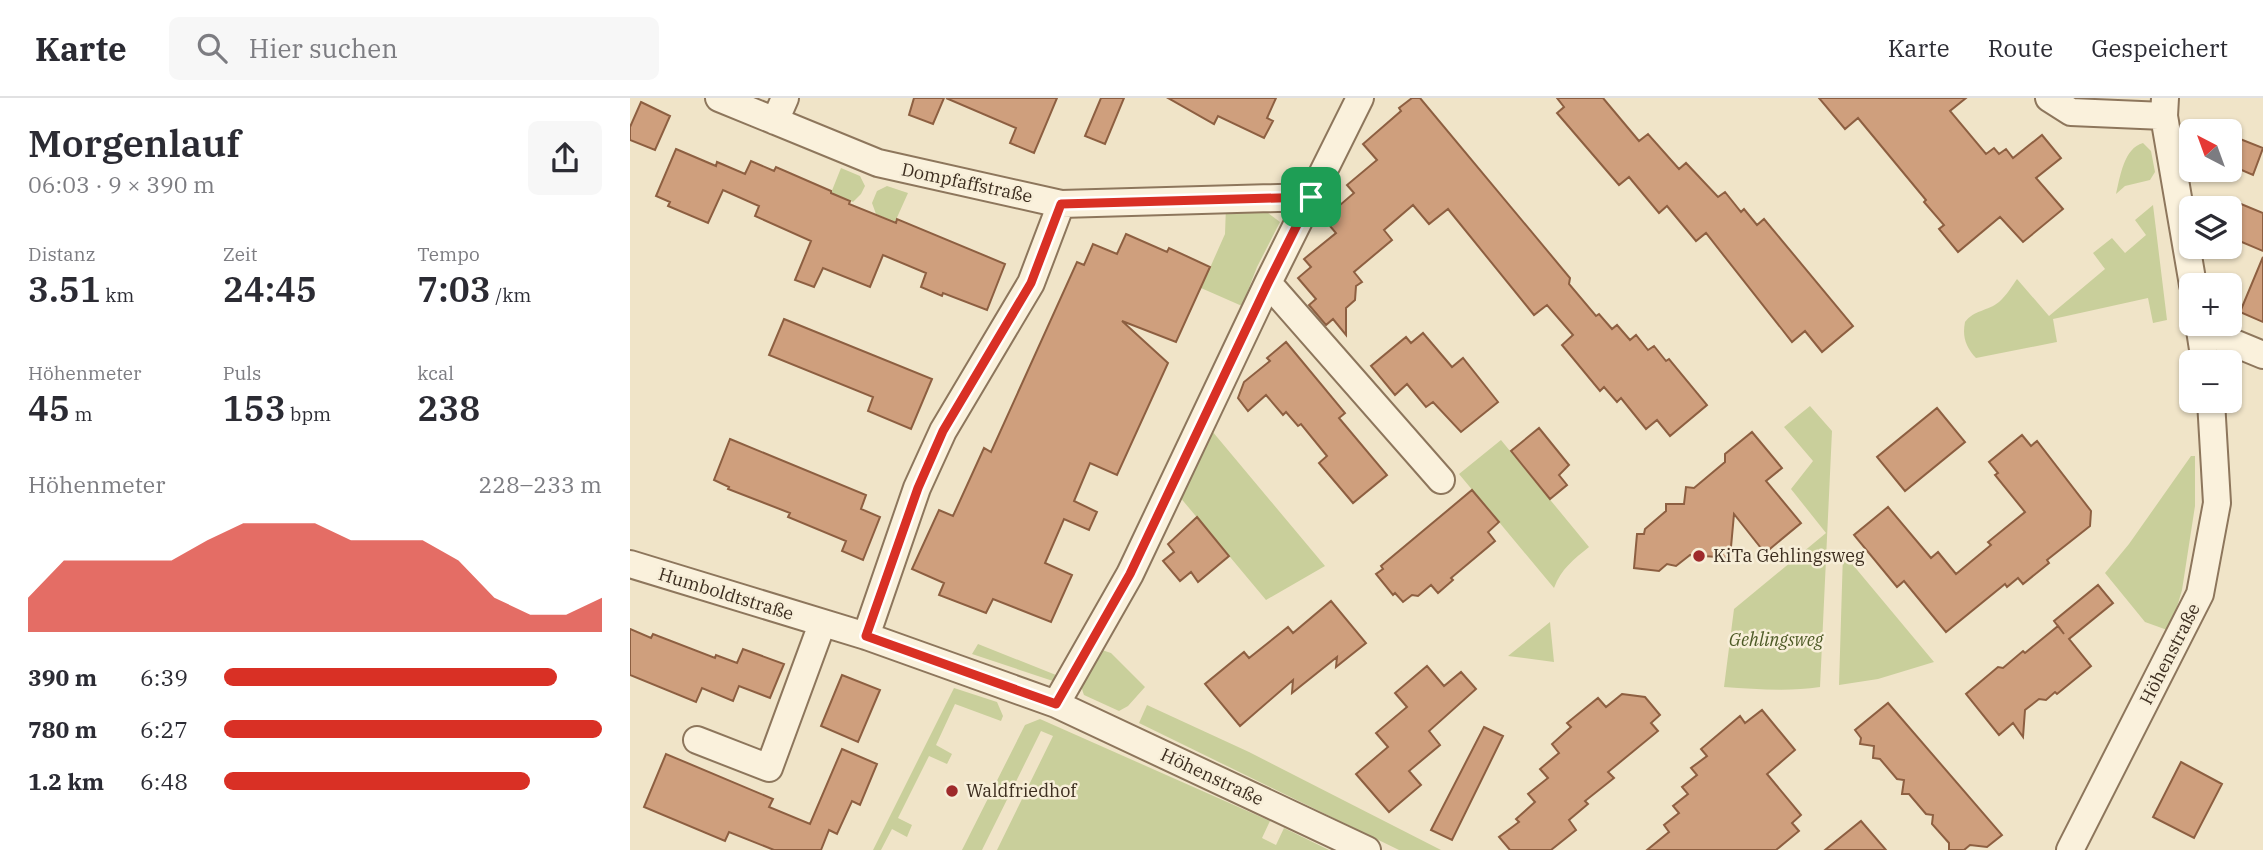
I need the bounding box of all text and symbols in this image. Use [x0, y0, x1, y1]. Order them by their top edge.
search box [169, 17, 659, 80]
text: Karte [35, 27, 127, 70]
icon: search [193, 29, 231, 67]
text: Hier suchen [249, 31, 398, 65]
text: Karte [1888, 32, 1950, 64]
text: Route [1988, 32, 2053, 64]
text: Gespeichert [2091, 32, 2228, 64]
text: Morgenlauf [28, 118, 241, 167]
north arrow [2179, 119, 2242, 182]
map controls [2179, 119, 2242, 413]
button: share [528, 121, 602, 195]
street label: Dompfaffstraße [900, 157, 1035, 208]
pin [1281, 167, 1341, 227]
text: 06:03 · 9 × 390 m [28, 169, 215, 199]
icon: arrive [1292, 178, 1330, 216]
button: layers [2179, 196, 2242, 259]
text: Distanz [28, 242, 95, 266]
text: Zeit [223, 242, 258, 266]
text: Tempo [417, 242, 480, 266]
text: 3.51 [28, 266, 101, 312]
text: 24:45 [223, 266, 317, 312]
text: 7:03 [417, 266, 491, 312]
button: + [2179, 273, 2242, 336]
text: km [101, 283, 134, 307]
text: /km [491, 283, 531, 307]
button: − [2179, 350, 2242, 413]
text: Höhenmeter [28, 361, 141, 385]
text: Puls [223, 361, 261, 385]
text: kcal [417, 361, 454, 385]
text: 45 [28, 385, 70, 431]
text: 153 [223, 385, 286, 431]
text: 238 [417, 385, 480, 431]
text: m [70, 402, 93, 426]
text: bpm [286, 402, 331, 426]
text: Höhenmeter [28, 469, 165, 499]
text: 228–233 m [478, 469, 602, 499]
place label: KiTa Gehlingsweg [1713, 544, 1865, 567]
marker: KiTa Gehlingsweg [1691, 548, 1707, 564]
street label: Humboldtstraße [656, 562, 797, 625]
street label: Höhenstraße [2134, 599, 2205, 708]
park label: Gehlingsweg [1729, 628, 1824, 651]
text: 390 m [28, 662, 97, 692]
text: 6:39 [140, 662, 188, 692]
text: 780 m [28, 714, 97, 744]
text: 6:27 [140, 714, 188, 744]
street label: Höhenstraße [1157, 743, 1267, 810]
text: 1.2 km [28, 766, 104, 796]
text: 6:48 [140, 766, 188, 796]
place label: Waldfriedhof [966, 779, 1078, 802]
marker: Waldfriedhof [944, 783, 960, 799]

